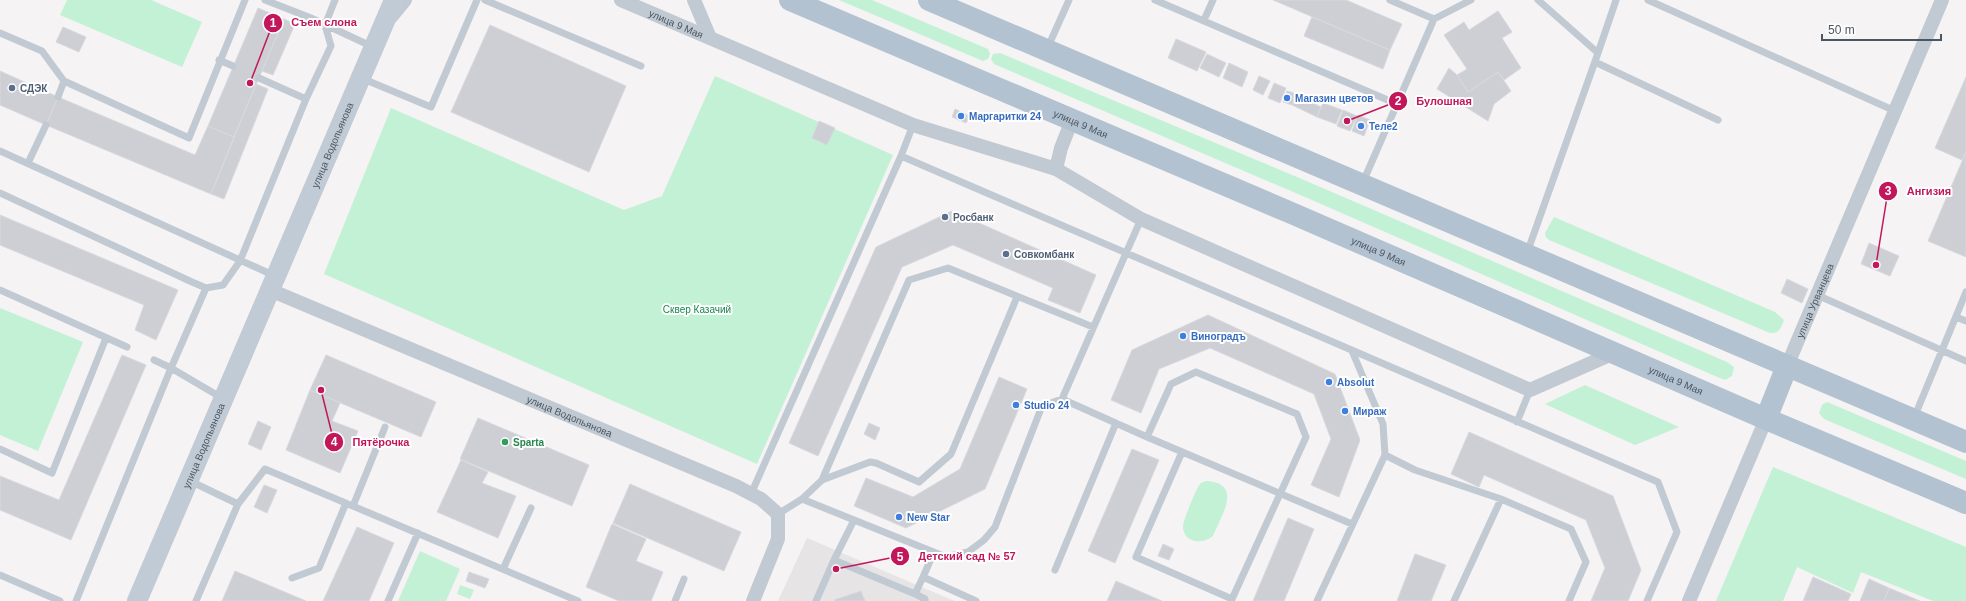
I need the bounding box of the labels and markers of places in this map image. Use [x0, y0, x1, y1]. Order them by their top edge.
callout: Съем слона [263, 11, 365, 34]
marker: СДЭК [7, 83, 17, 93]
place label: СДЭК [20, 83, 48, 94]
callout: Булошная [1388, 89, 1480, 112]
marker: Магазин цветов [1282, 93, 1292, 103]
place label: Магазин цветов [1295, 93, 1373, 104]
marker: Маргаритки 24 [956, 111, 966, 121]
place label: Маргаритки 24 [969, 111, 1041, 122]
marker: Теле2 [1356, 121, 1366, 131]
place label: Теле2 [1369, 121, 1398, 132]
callout: Ангизия [1878, 180, 1959, 203]
marker: Росбанк [940, 212, 950, 222]
place label: Росбанк [953, 212, 995, 223]
marker: Совкомбанк [1001, 249, 1011, 259]
place label: Совкомбанк [1014, 249, 1075, 260]
marker: Виноградъ [1178, 331, 1188, 341]
place label: Виноградъ [1191, 331, 1246, 342]
marker: Absolut [1324, 377, 1334, 387]
place label: Absolut [1337, 377, 1375, 388]
marker: Studio 24 [1011, 400, 1021, 410]
place label: Studio 24 [1024, 400, 1069, 411]
marker: Мираж [1340, 406, 1350, 416]
place label: Мираж [1353, 406, 1387, 417]
callout: Пятёрочка [324, 431, 417, 454]
marker: Sparta [500, 437, 510, 447]
place label: Sparta [513, 437, 545, 448]
marker: New Star [894, 512, 904, 522]
place label: New Star [907, 512, 950, 523]
callout: Детский сад № 57 [890, 545, 1024, 568]

